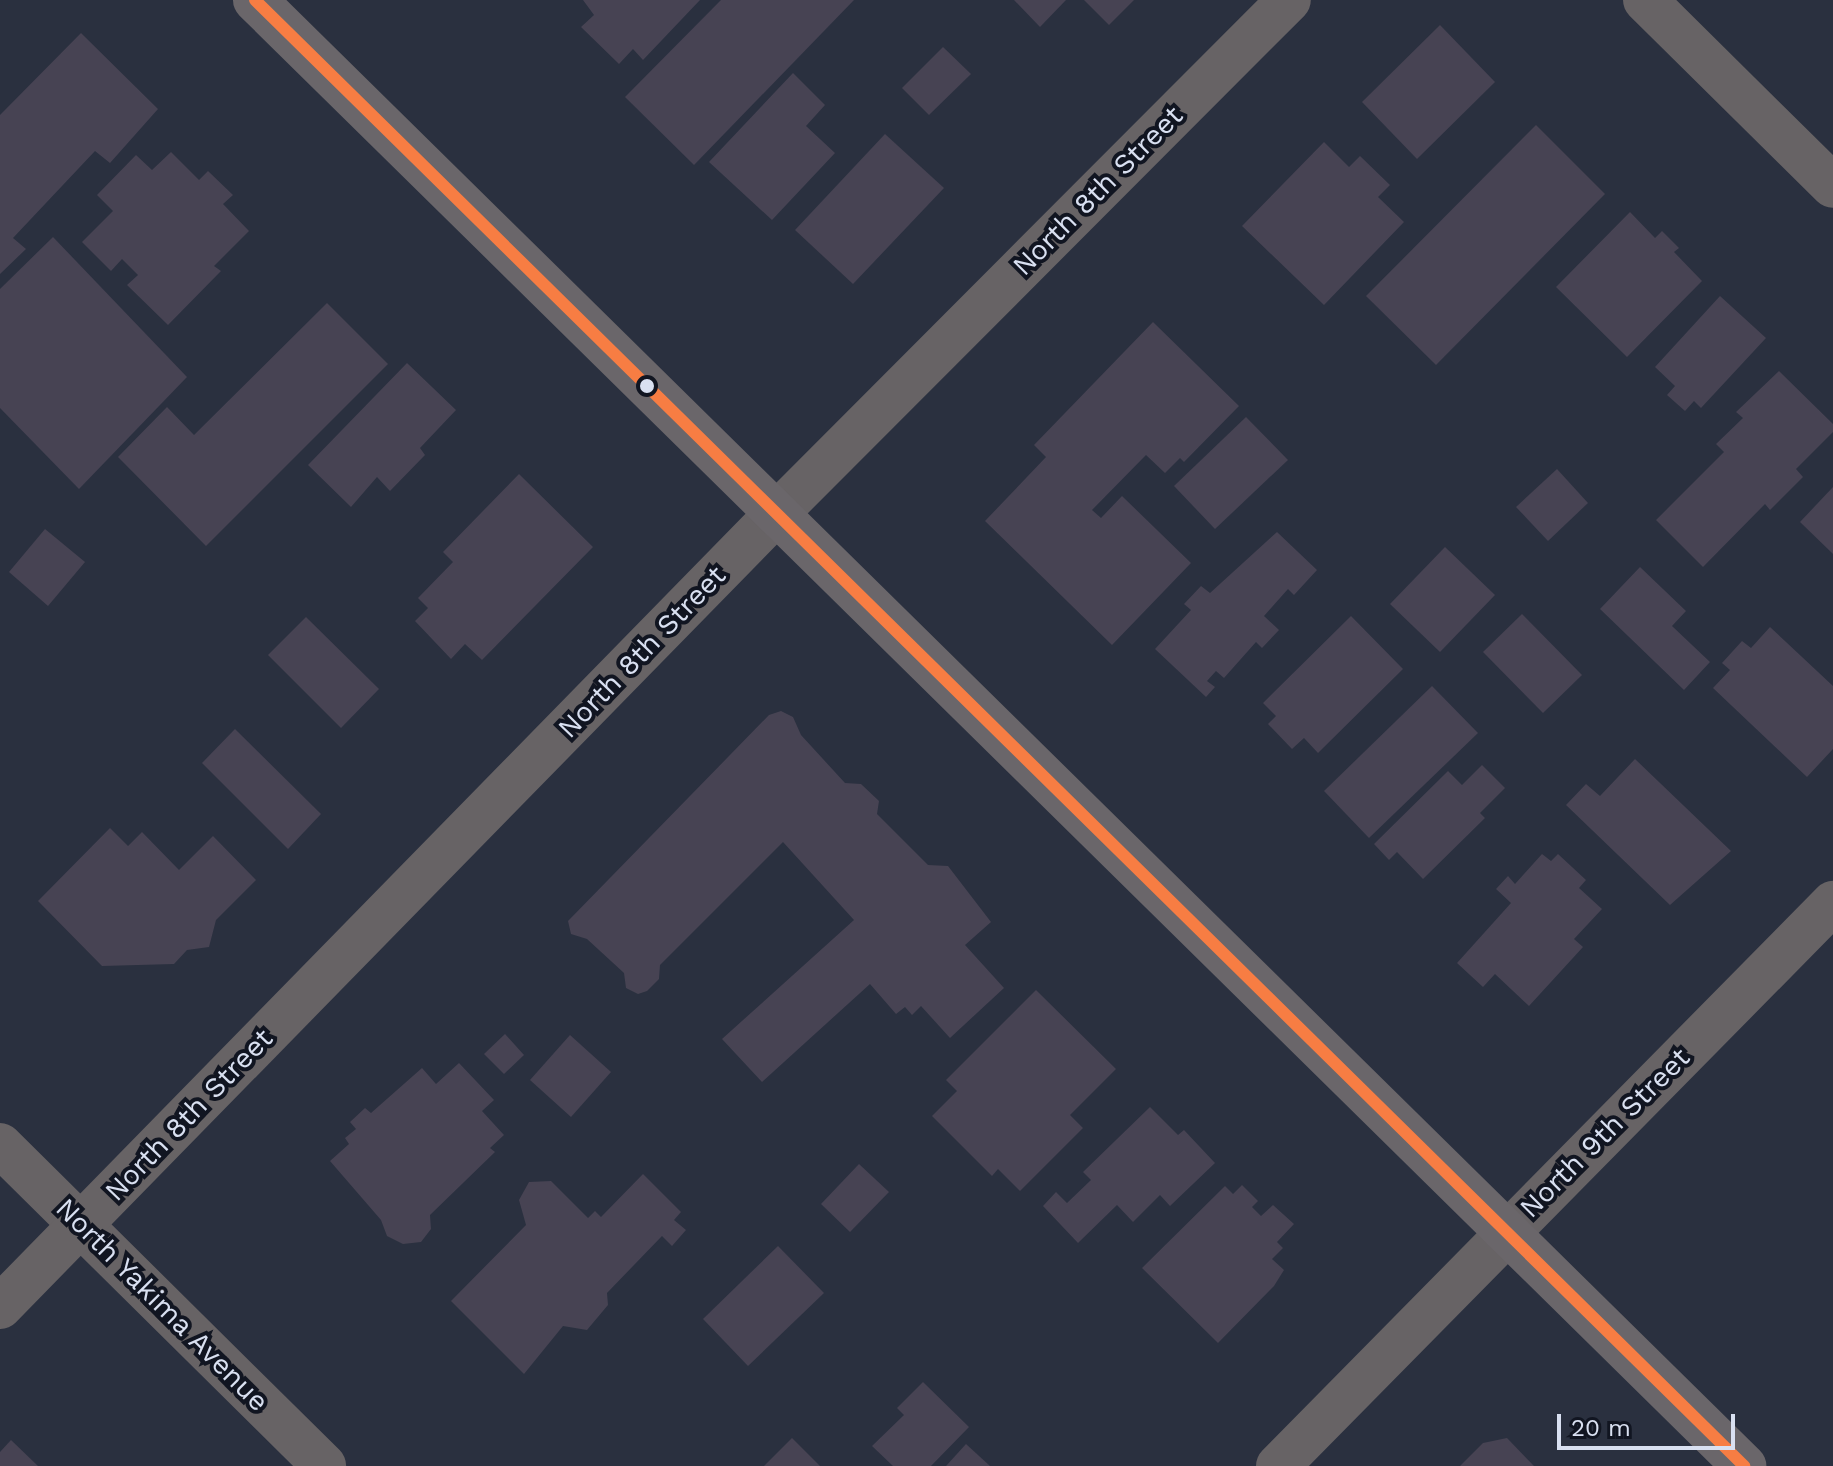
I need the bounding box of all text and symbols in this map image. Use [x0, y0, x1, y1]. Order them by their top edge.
street label: North 8th Street [1006, 99, 1190, 283]
unlabelled marker [639, 378, 655, 394]
street label: North 8th Street [551, 559, 733, 745]
street label: North 8th Street [98, 1022, 280, 1208]
street label: North 9th Street [1513, 1041, 1697, 1225]
street label: North Yakima Avenue [48, 1191, 276, 1419]
scale bar [1561, 1398, 1739, 1448]
text: 20 m [1571, 1414, 1631, 1442]

